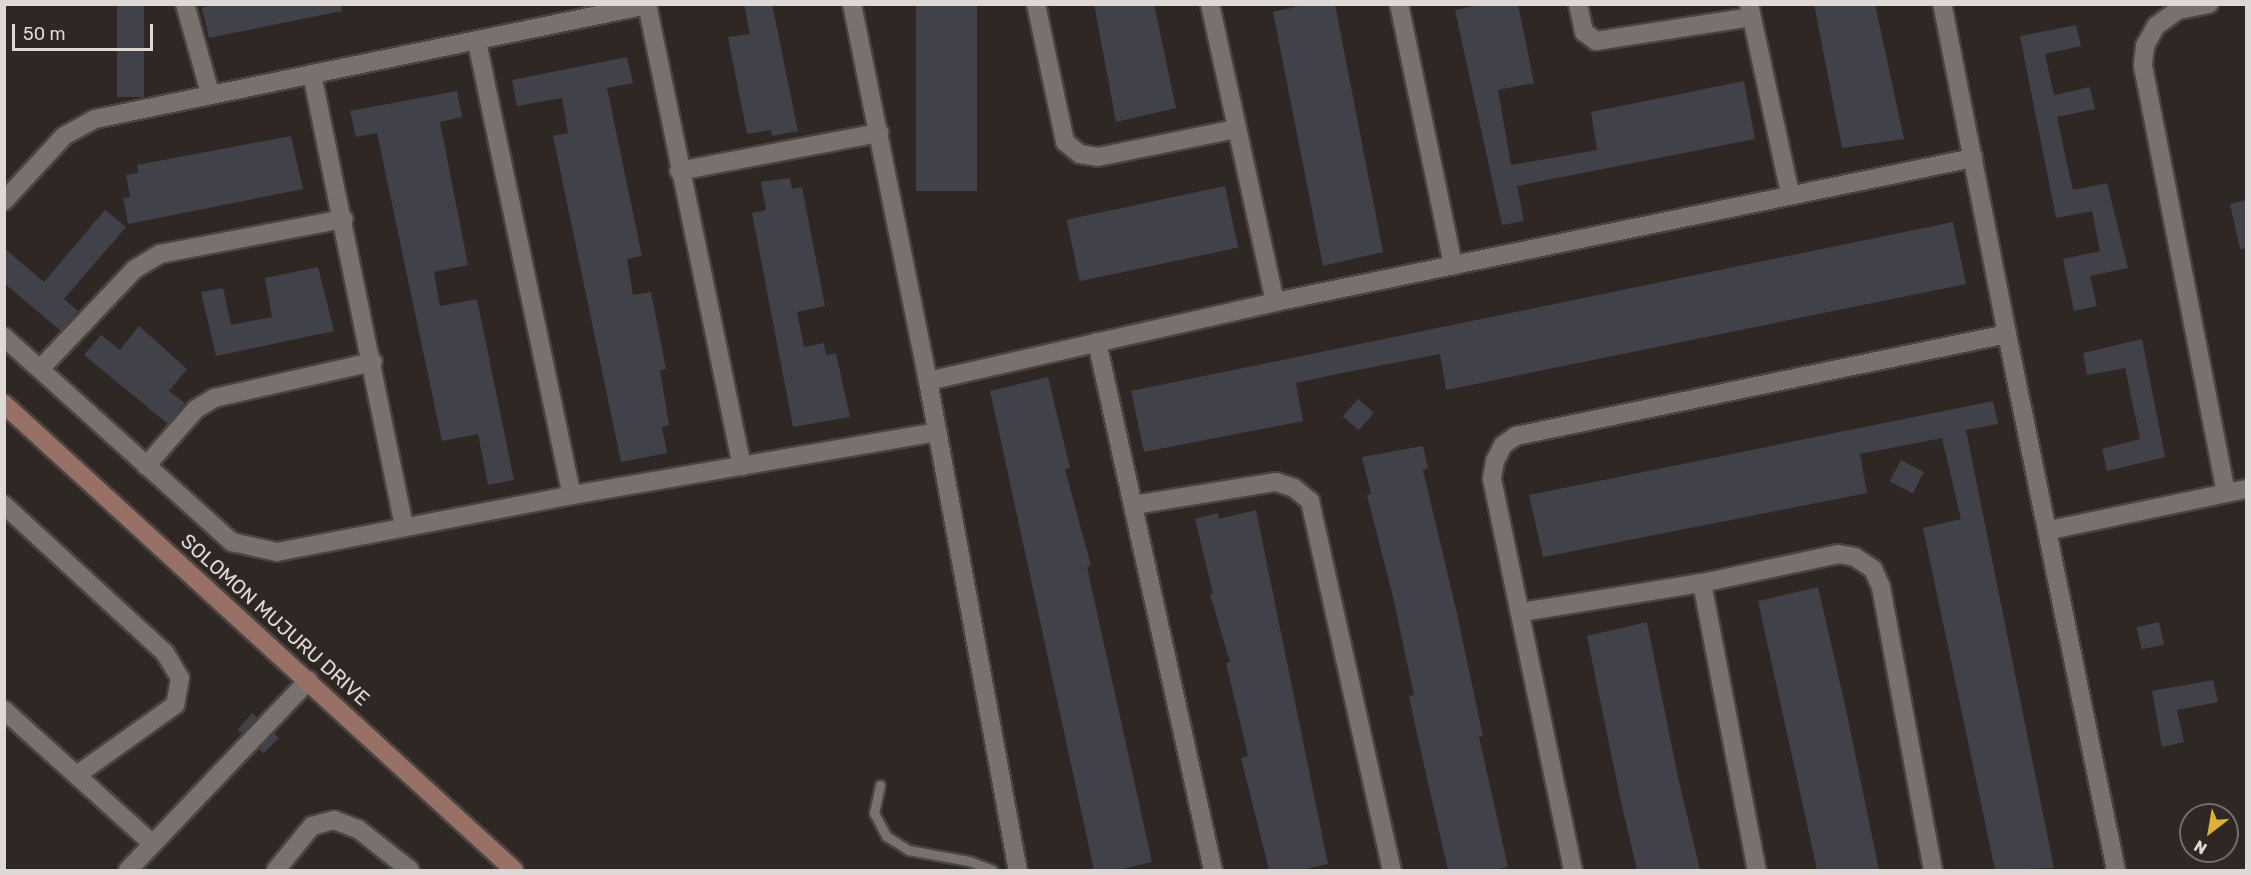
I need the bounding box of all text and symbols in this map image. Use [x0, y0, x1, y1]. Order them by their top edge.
scale bar [15, 12, 156, 50]
text: 50 m [23, 23, 66, 45]
street label: SOLOMON MUJURU DRIVE [176, 529, 374, 711]
north arrow [2179, 803, 2239, 863]
text: N [2191, 836, 2210, 858]

